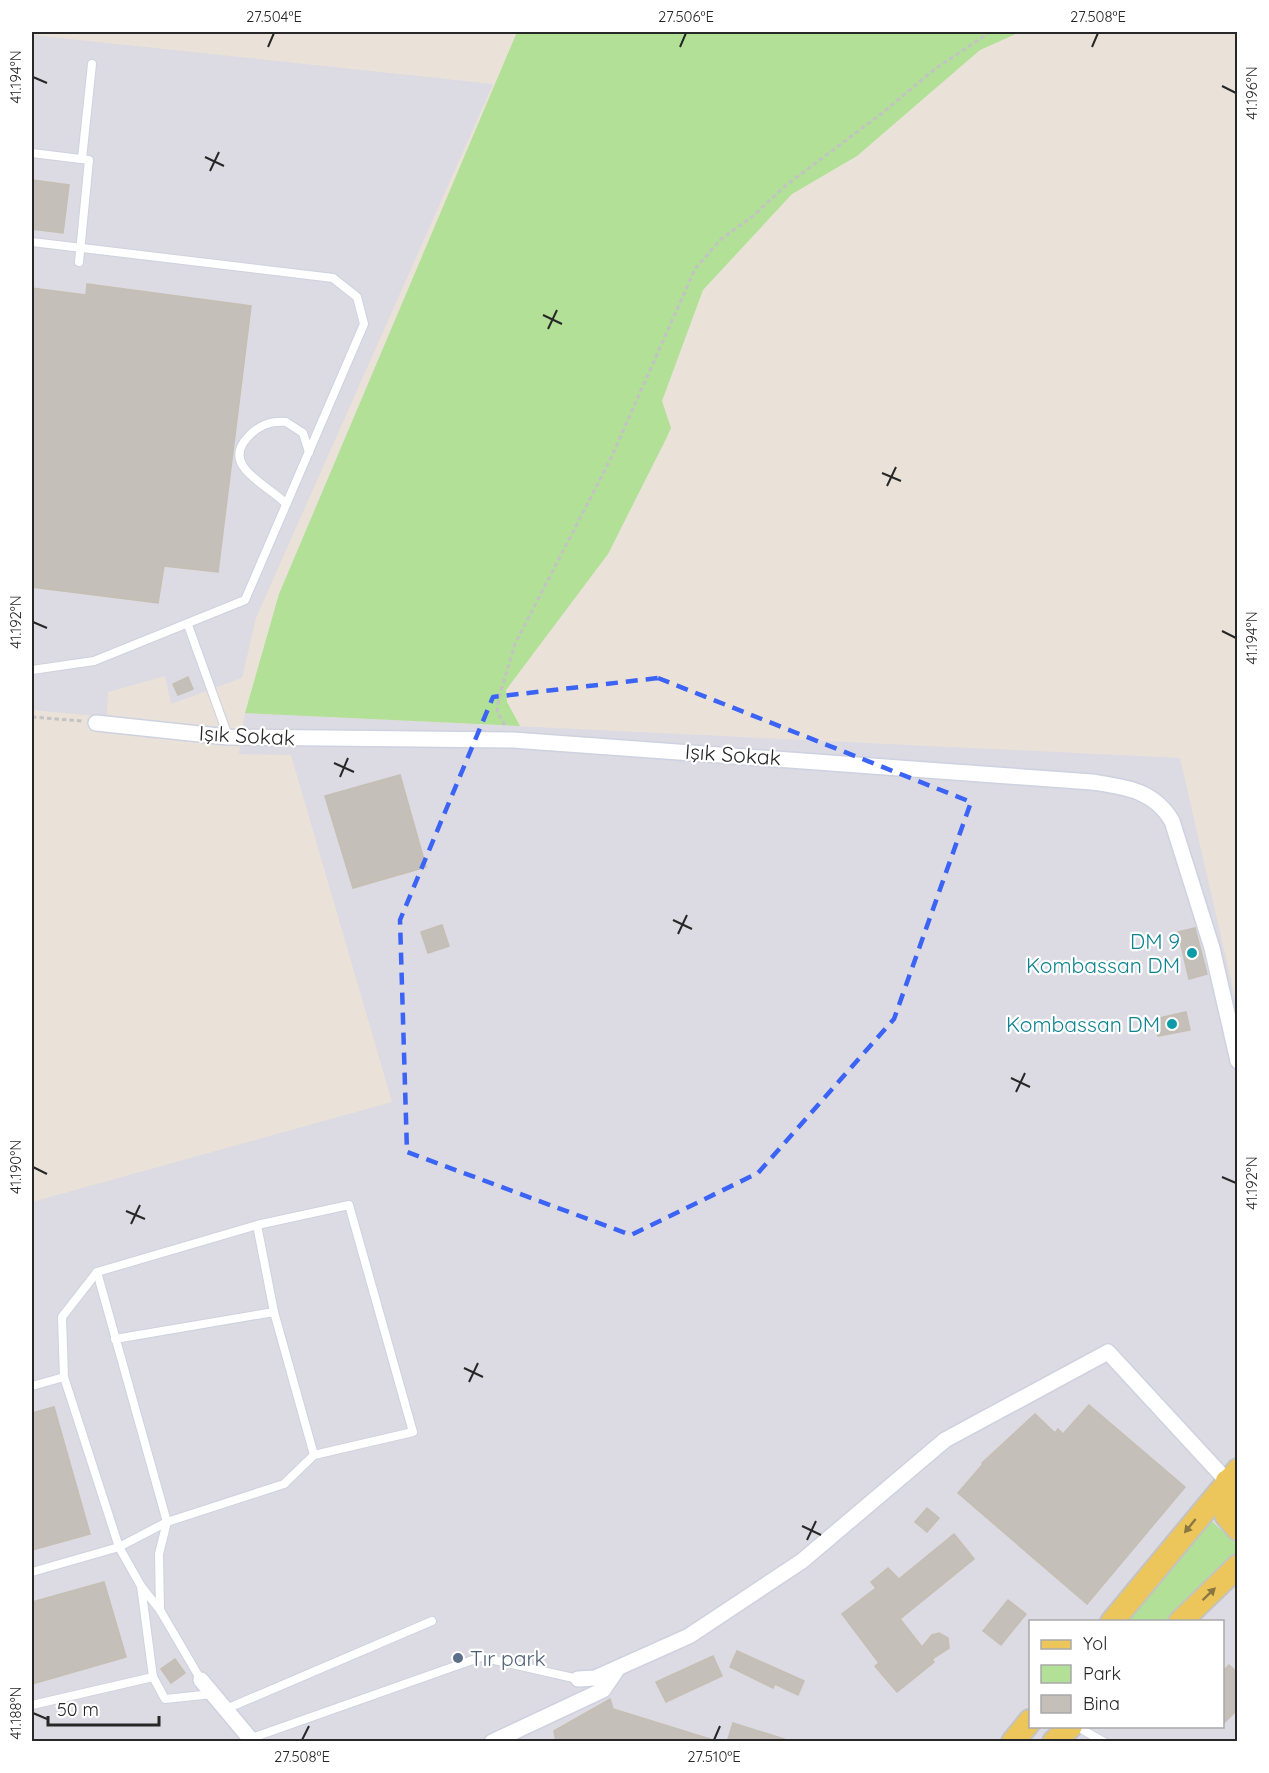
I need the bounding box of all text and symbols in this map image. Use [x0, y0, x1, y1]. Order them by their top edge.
text: 27.504°E [246, 7, 302, 26]
text: 27.506°E [658, 7, 714, 26]
text: 27.508°E [1070, 7, 1126, 26]
text: 41.194°N [6, 50, 25, 104]
text: 41.196°N [1242, 66, 1261, 120]
text: 41.192°N [6, 595, 25, 649]
text: 41.194°N [1242, 611, 1261, 665]
street label: Işık Sokak [198, 720, 296, 750]
street label: Işık Sokak [684, 738, 782, 770]
place label: DM 9 Kombassan DM [1026, 928, 1180, 978]
marker: DM 9 Kombassan DM [1185, 946, 1199, 960]
place label: Kombassan DM [1006, 1011, 1160, 1037]
marker: Kombassan DM [1165, 1017, 1179, 1031]
text: 41.190°N [6, 1140, 25, 1194]
text: 41.192°N [1242, 1156, 1261, 1210]
one-way arrow [1183, 1518, 1196, 1534]
one-way arrow [1201, 1587, 1215, 1601]
legend [1029, 1620, 1224, 1728]
text: Yol [1083, 1632, 1107, 1655]
place label: Tır park [470, 1645, 546, 1671]
marker: Tır park [451, 1651, 465, 1665]
text: Park [1083, 1662, 1121, 1685]
text: 41.188°N [6, 1686, 25, 1740]
scale bar [48, 1689, 159, 1727]
text: Bina [1083, 1692, 1120, 1715]
text: 50 m [57, 1698, 99, 1721]
text: 27.508°E [274, 1747, 330, 1766]
text: 27.510°E [687, 1747, 741, 1766]

